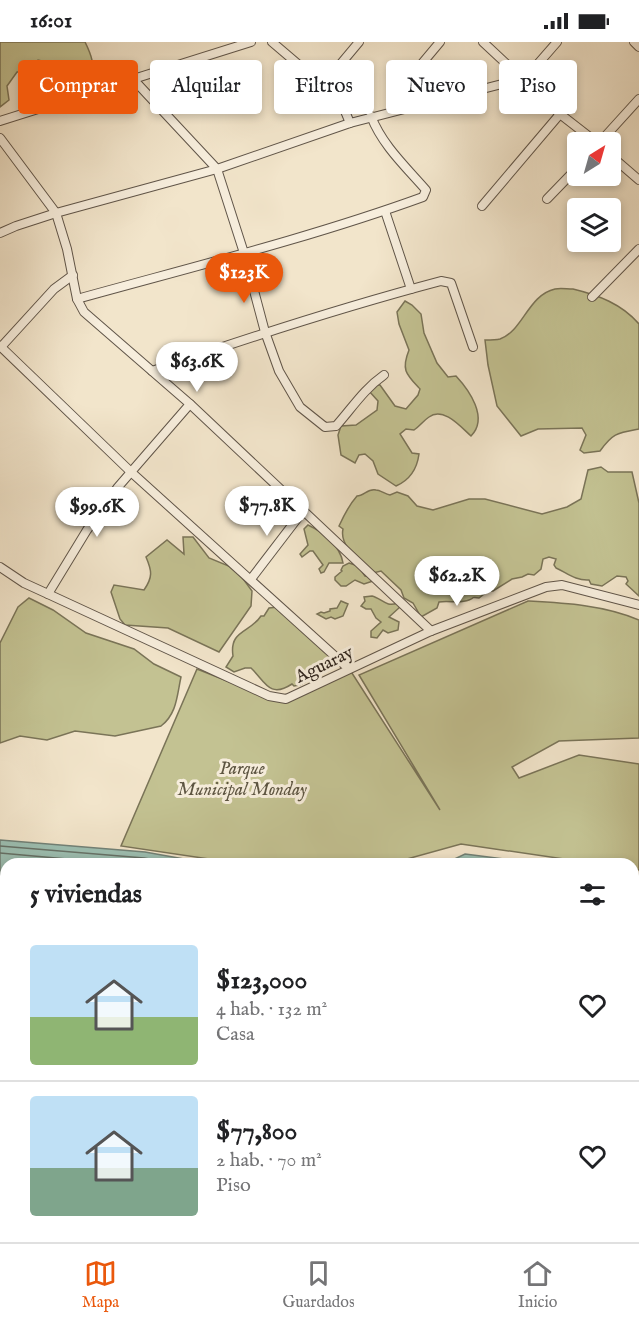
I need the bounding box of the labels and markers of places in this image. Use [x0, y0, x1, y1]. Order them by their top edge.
pin: $123K [202, 253, 286, 304]
pin: $63.6K [148, 342, 246, 393]
pin: $77.8K [218, 486, 316, 537]
pin: $99.6K [48, 487, 146, 538]
pin: $62.2K [408, 556, 506, 607]

